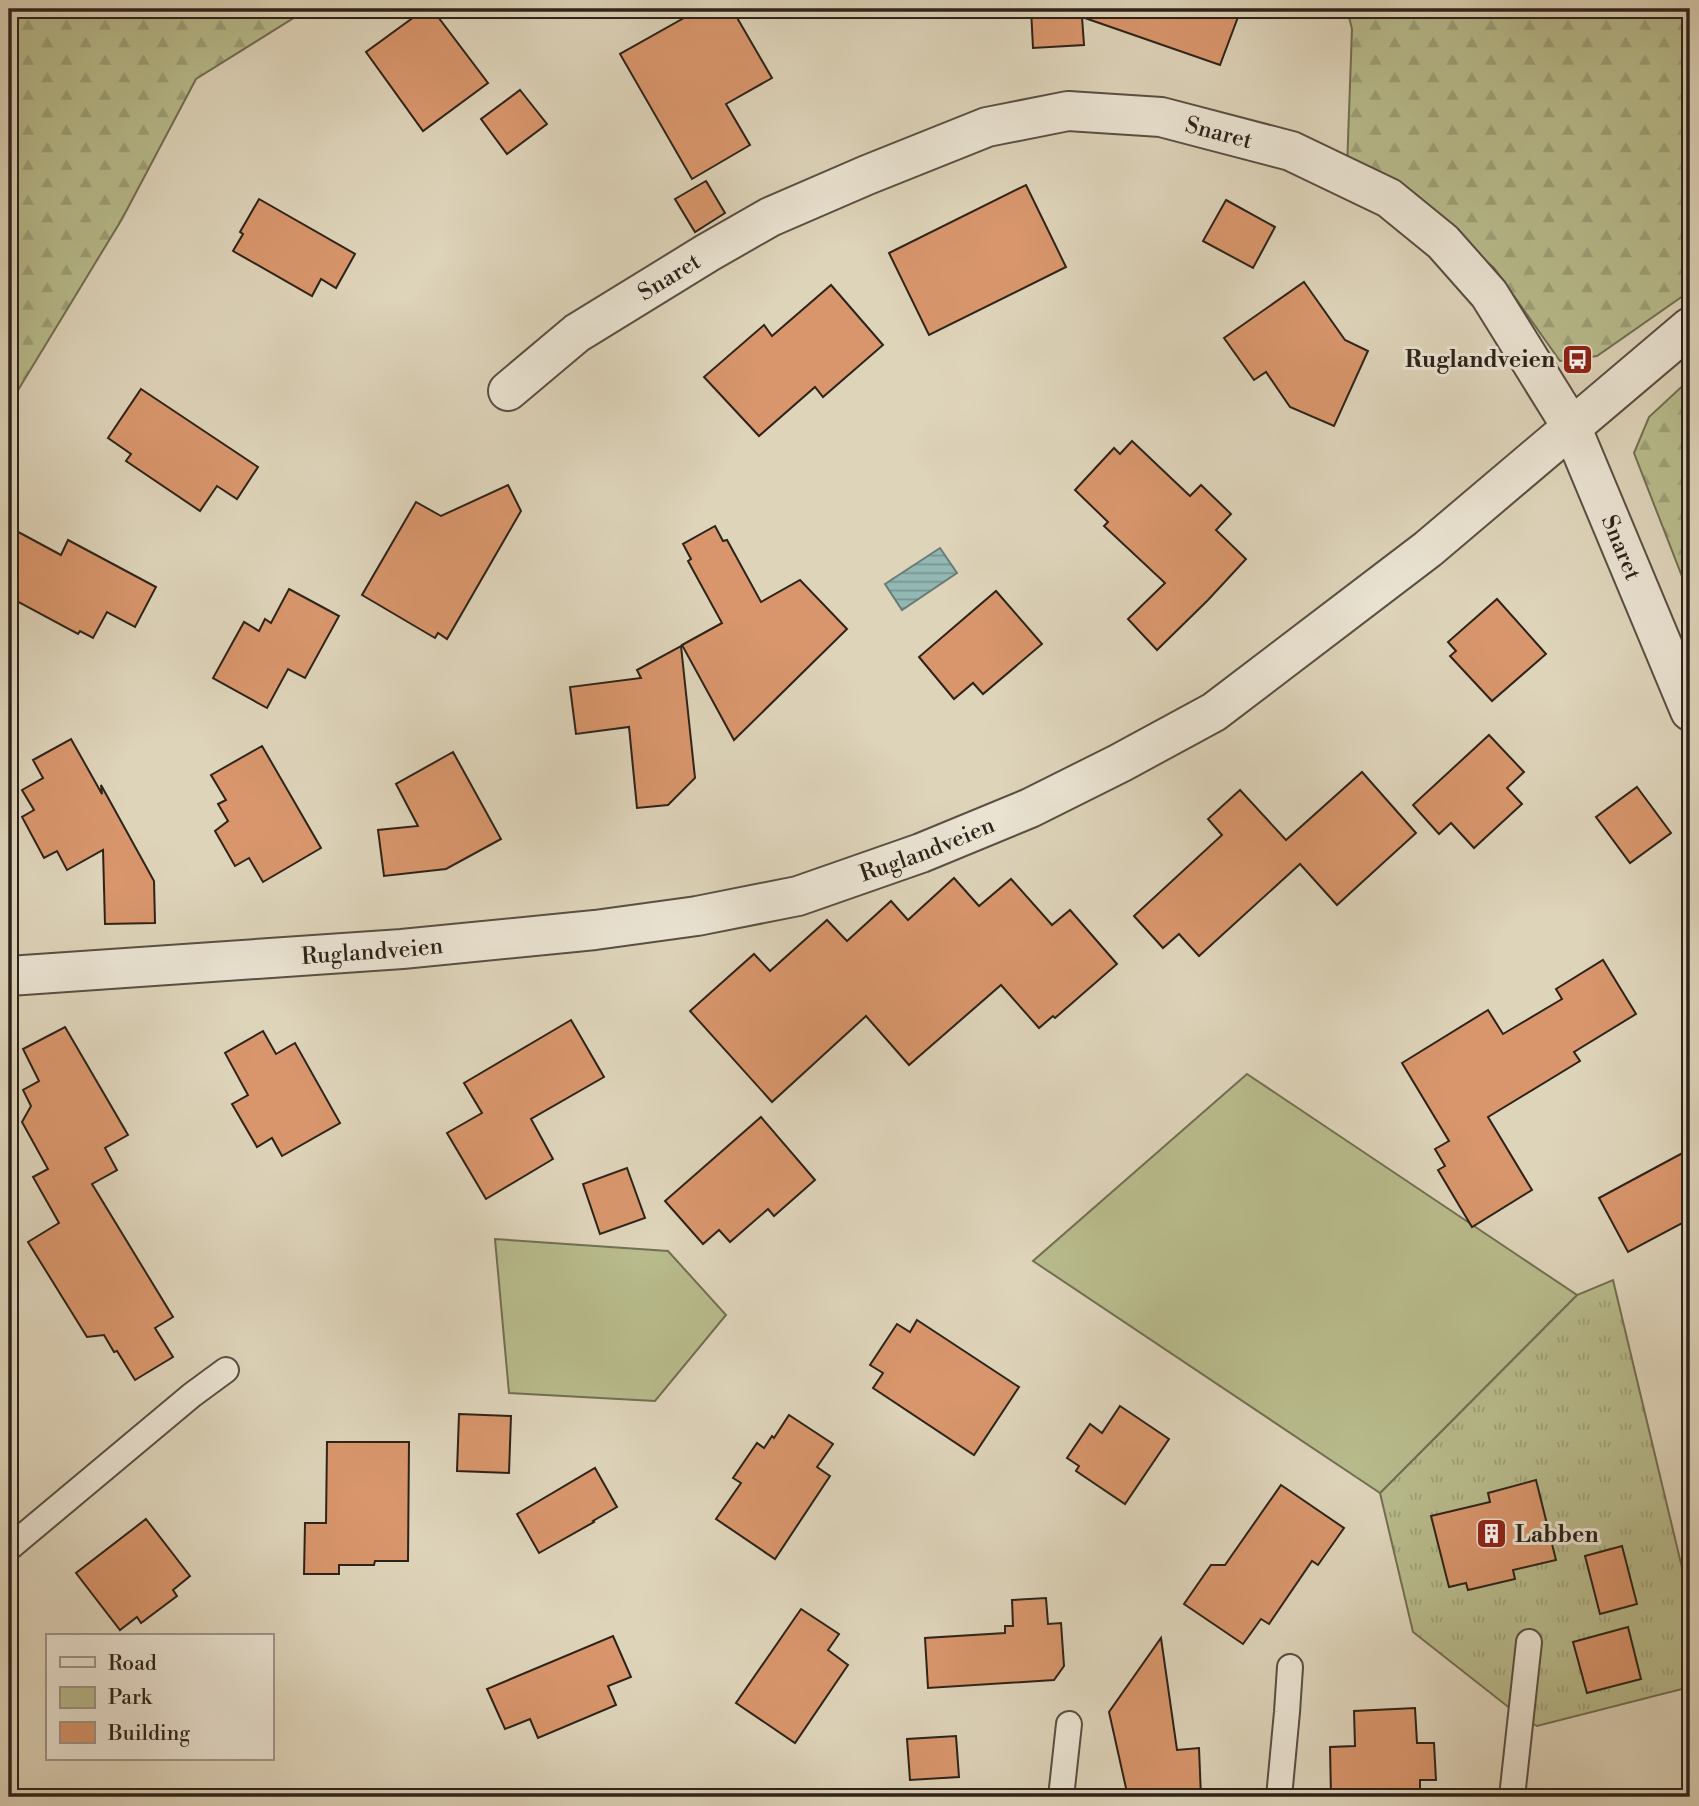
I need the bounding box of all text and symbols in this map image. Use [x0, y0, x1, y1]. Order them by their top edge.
street label: Snaret [1182, 111, 1255, 155]
street label: Snaret [633, 248, 706, 307]
bus stop icon: Ruglandveien [1561, 342, 1595, 376]
place label: Ruglandveien [1405, 346, 1555, 374]
street label: Snaret [1595, 511, 1647, 584]
street label: Ruglandveien [856, 811, 999, 888]
street label: Ruglandveien [300, 932, 445, 971]
building icon: Labben [1475, 1517, 1509, 1551]
place label: Labben [1515, 1521, 1599, 1549]
legend [46, 1634, 273, 1760]
text: Road [108, 1651, 157, 1677]
text: Park [108, 1685, 153, 1711]
text: Building [107, 1721, 190, 1747]

